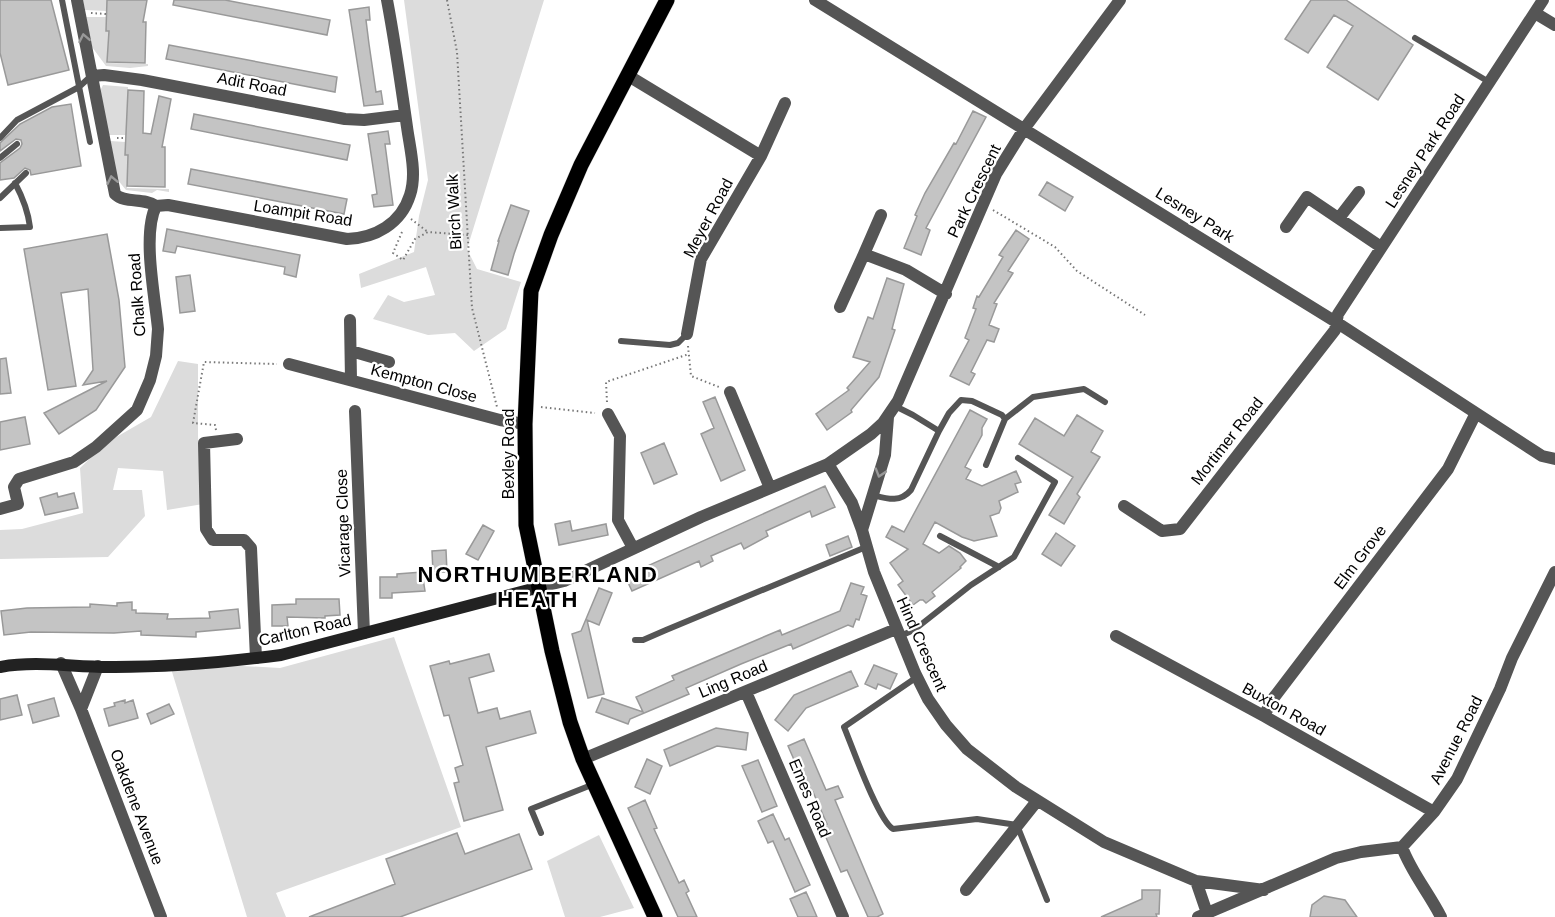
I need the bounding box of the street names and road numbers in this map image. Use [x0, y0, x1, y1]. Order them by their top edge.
street label: Adit Road [216, 69, 288, 99]
street label: Lesney Park Road [1382, 91, 1468, 211]
street label: Park Crescent [944, 141, 1004, 240]
street label: Birch Walk [443, 173, 464, 250]
street label: Meyer Road [680, 176, 736, 260]
street label: Lesney Park [1153, 184, 1238, 246]
street label: Loampit Road [252, 197, 354, 229]
street label: Chalk Road [126, 253, 148, 337]
street label: Kempton Close [369, 361, 479, 405]
street label: Mortimer Road [1188, 394, 1266, 488]
street label: Bexley Road [500, 409, 517, 499]
street label: Vicarage Close [333, 469, 353, 577]
street label: Elm Grove [1330, 522, 1390, 592]
street label: Hind Crescent [894, 594, 951, 694]
street label: Carlton Road [257, 611, 353, 649]
street label: Ling Road [696, 657, 770, 701]
street label: Buxton Road [1239, 679, 1329, 739]
street label: Avenue Road [1426, 693, 1486, 787]
street label: Oakdene Avenue [107, 747, 167, 867]
street label: Emes Road [786, 756, 834, 840]

